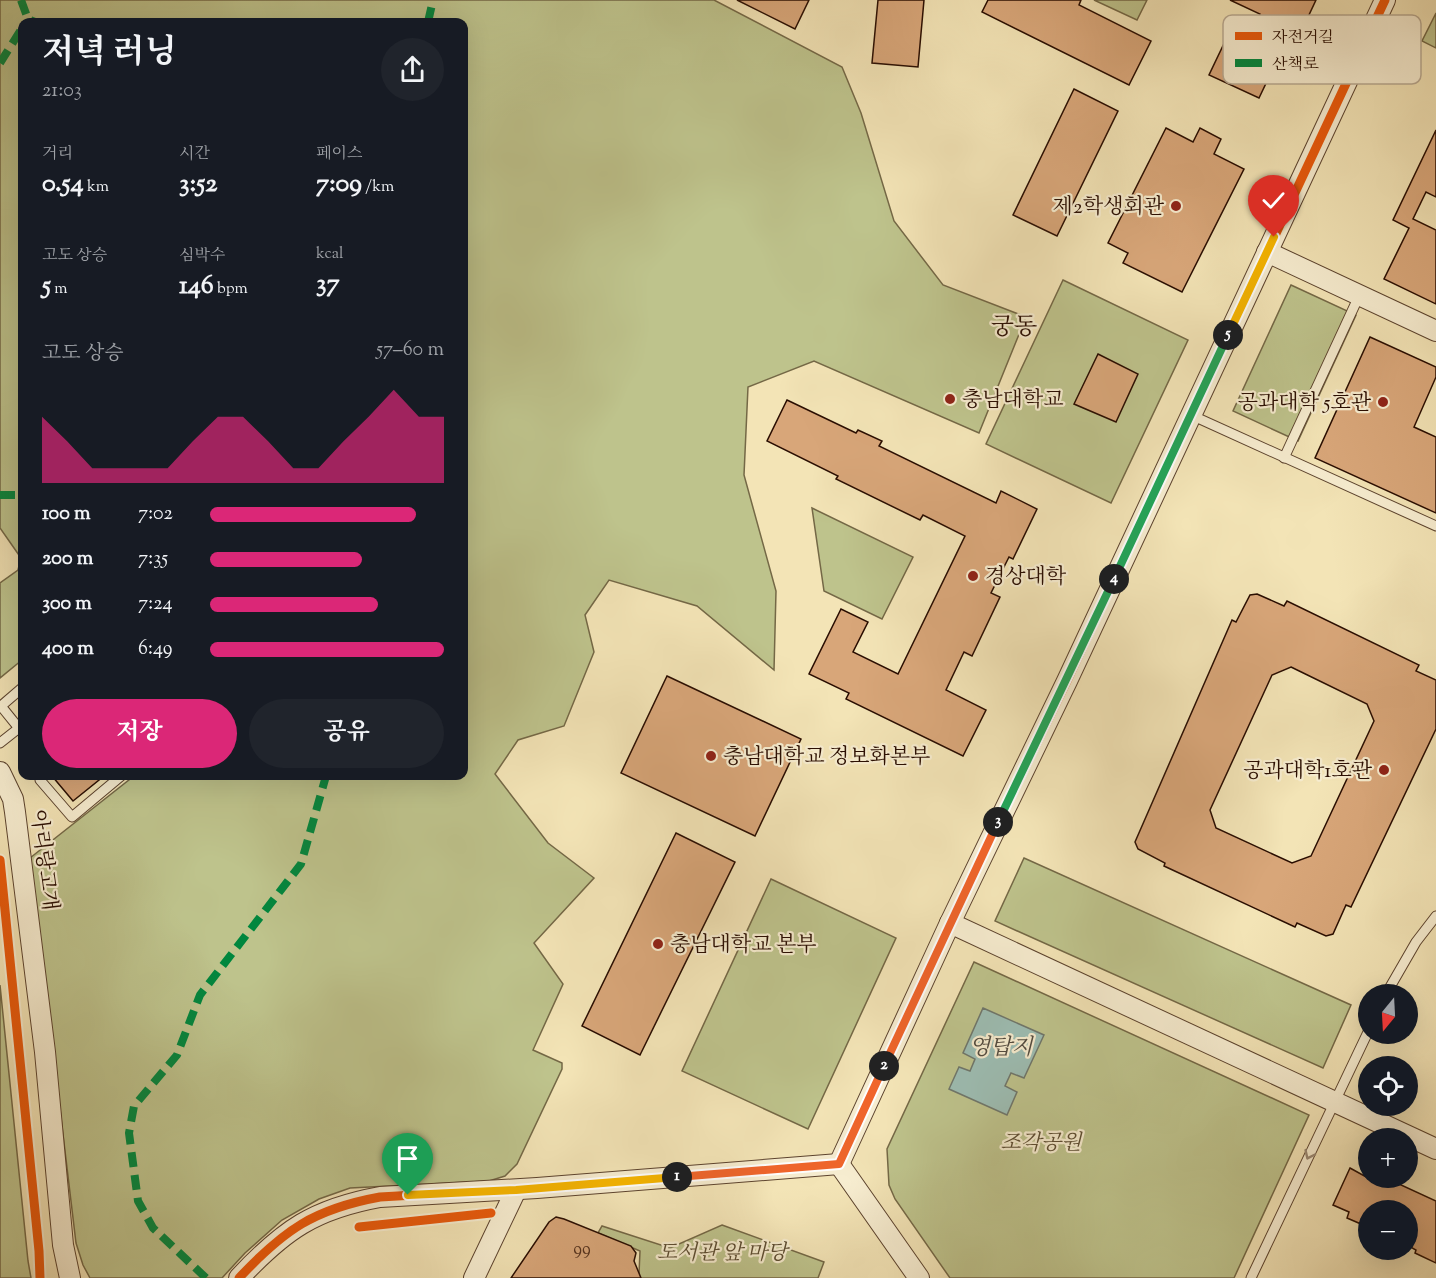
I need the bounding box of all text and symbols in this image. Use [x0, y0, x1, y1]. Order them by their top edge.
legend [1223, 15, 1421, 84]
text: 자전거길 [1272, 27, 1334, 50]
text: 저녁 러닝 [42, 30, 177, 78]
button: share [381, 38, 444, 101]
text: 산책로 [1272, 54, 1319, 77]
text: 21:03 [42, 77, 82, 106]
text: 거리 [42, 143, 73, 166]
text: 시간 [179, 143, 210, 166]
text: 페이스 [316, 143, 362, 166]
text: 0.54 [42, 166, 84, 203]
text: 3:52 [179, 166, 217, 203]
text: 7:09 [316, 166, 362, 203]
pin [1248, 175, 1299, 237]
text: km [84, 176, 109, 199]
text: /km [362, 176, 394, 199]
icon: check [1257, 184, 1290, 217]
place label: 제2학생회관 [1053, 193, 1165, 223]
marker: 제2학생회관 [1169, 199, 1183, 213]
text: kcal [316, 243, 344, 266]
text: 고도 상승 [42, 245, 107, 268]
text: 심박수 [179, 245, 225, 268]
text: 37 [316, 266, 340, 303]
text: 5 [42, 268, 51, 305]
text: 146 [179, 268, 214, 305]
text: m [51, 278, 68, 301]
text: bpm [214, 278, 248, 301]
district label: 궁동 [991, 311, 1037, 345]
pin: 5 [1213, 320, 1243, 350]
text: 5 [1225, 323, 1231, 346]
text: 57–60 m [376, 336, 444, 365]
text: 고도 상승 [42, 340, 124, 369]
place label: 충남대학교 [962, 386, 1063, 416]
place label: 공과대학 5호관 [1238, 389, 1372, 419]
marker: 충남대학교 [943, 392, 957, 406]
marker: 공과대학 5호관 [1376, 395, 1390, 409]
text: 100 m [42, 500, 91, 529]
text: 7:02 [138, 500, 173, 529]
text: 200 m [42, 545, 93, 574]
text: 7:35 [138, 545, 168, 574]
place label: 경상대학 [985, 563, 1067, 593]
pin: 4 [1099, 564, 1129, 594]
text: 4 [1110, 567, 1118, 590]
marker: 경상대학 [966, 569, 980, 583]
text: 300 m [42, 590, 92, 619]
text: 7:24 [138, 590, 173, 619]
text: 400 m [42, 635, 94, 664]
text: 6:49 [138, 635, 173, 664]
button: 저장 [42, 699, 237, 768]
button: 공유 [249, 699, 444, 768]
place label: 충남대학교 정보화본부 [723, 743, 930, 773]
marker: 충남대학교 정보화본부 [704, 749, 718, 763]
place label: 공과대학1호관 [1243, 757, 1373, 787]
marker: 공과대학1호관 [1377, 763, 1391, 777]
pin: 3 [983, 807, 1013, 837]
street label: 아리랑고개 [22, 808, 64, 912]
text: 3 [995, 810, 1001, 833]
place label: 충남대학교 본부 [670, 931, 816, 961]
marker: 충남대학교 본부 [651, 937, 665, 951]
north arrow [1358, 984, 1418, 1044]
map controls [1358, 984, 1418, 1260]
water label: 영탑지 [969, 1033, 1035, 1065]
pin: 2 [869, 1051, 899, 1081]
text: 2 [880, 1054, 888, 1077]
button: locate [1358, 1056, 1418, 1116]
button: + [1358, 1128, 1418, 1188]
park label: 조각공원 [1000, 1129, 1083, 1159]
pin [382, 1133, 433, 1195]
icon: arrive [391, 1142, 424, 1175]
one-way arrow [1304, 1149, 1316, 1160]
pin: 1 [662, 1162, 692, 1192]
text: 1 [674, 1165, 680, 1188]
button: − [1358, 1200, 1418, 1260]
house number: 99 [573, 1237, 591, 1263]
park label: 도서관 앞 마당 [657, 1239, 791, 1269]

